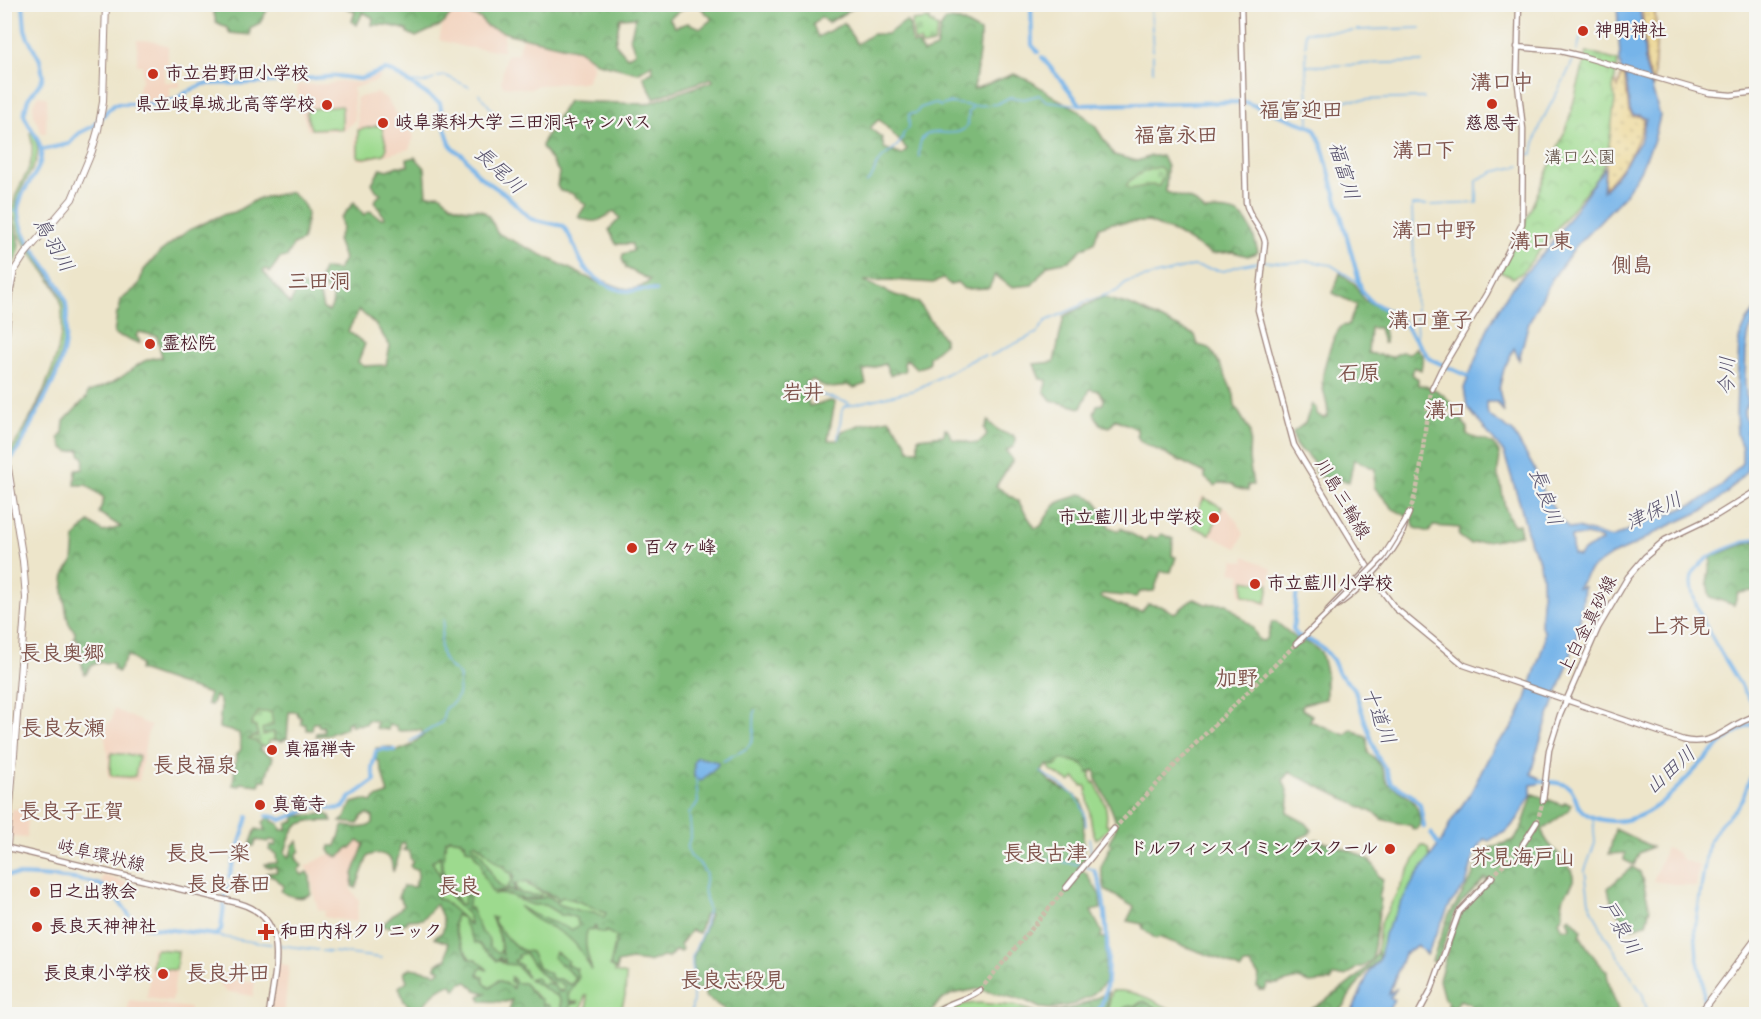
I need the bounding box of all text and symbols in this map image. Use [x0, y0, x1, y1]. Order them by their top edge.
place label: 神明神社 [1595, 19, 1667, 43]
marker: 神明神社 [1576, 24, 1590, 38]
place label: 市立岩野田小学校 [165, 62, 309, 86]
marker: 市立岩野田小学校 [146, 67, 160, 81]
district label: 溝口中 [1471, 69, 1534, 97]
place label: 県立岐阜城北高等学校 [135, 93, 315, 117]
district label: 福富迎田 [1259, 97, 1343, 125]
marker: 慈恩寺 [1485, 97, 1499, 111]
marker: 県立岐阜城北高等学校 [320, 98, 334, 112]
place label: 岐阜薬科大学 三田洞キャンパス [395, 111, 651, 135]
place label: 慈恩寺 [1465, 112, 1519, 136]
marker: 岐阜薬科大学 三田洞キャンパス [376, 116, 390, 130]
district label: 福富永田 [1134, 122, 1218, 150]
district label: 溝口下 [1393, 137, 1456, 165]
water label: 福富川 [1321, 138, 1365, 204]
water label: 長尾川 [468, 141, 530, 201]
park label: 溝口公園 [1544, 146, 1616, 170]
water label: 鳥羽川 [26, 212, 80, 278]
district label: 溝口中野 [1392, 217, 1476, 245]
district label: 溝口東 [1510, 228, 1573, 256]
district label: 側島 [1611, 252, 1653, 280]
district label: 三田洞 [288, 268, 351, 296]
district label: 溝口童子 [1388, 307, 1472, 335]
place label: 霊松院 [162, 332, 216, 356]
marker: 霊松院 [143, 337, 157, 351]
water label: 今川 [1714, 356, 1742, 396]
district label: 石原 [1338, 360, 1380, 388]
district label: 岩井 [782, 379, 824, 407]
district label: 溝口 [1425, 397, 1467, 425]
street label: 川島三輪線 [1309, 454, 1375, 544]
water label: 長良川 [1522, 464, 1568, 530]
water label: 津保川 [1621, 487, 1687, 537]
place label: 市立藍川北中学校 [1058, 506, 1202, 530]
marker: 市立藍川北中学校 [1207, 511, 1221, 525]
place label: 百々ヶ峰 [644, 536, 716, 560]
marker: 百々ヶ峰 [625, 541, 639, 555]
street label: 上白金真砂線 [1553, 571, 1623, 679]
place label: 市立藍川小学校 [1267, 572, 1393, 596]
marker: 市立藍川小学校 [1248, 577, 1262, 591]
district label: 上芥見 [1648, 613, 1711, 641]
district label: 長良奥郷 [20, 640, 104, 668]
district label: 加野 [1216, 665, 1258, 693]
water label: 十道川 [1355, 683, 1401, 749]
district label: 長良友瀬 [21, 715, 105, 743]
place label: 真福禅寺 [284, 738, 356, 762]
water label: 山田川 [1640, 741, 1702, 801]
marker: 真福禅寺 [265, 743, 279, 757]
district label: 長良福泉 [153, 752, 237, 780]
place label: 真竜寺 [272, 793, 326, 817]
district label: 長良子正賀 [20, 798, 125, 826]
marker: 真竜寺 [253, 798, 267, 812]
street label: 岐阜環状線 [54, 834, 148, 878]
place label: ドルフィンスイミングスクール [1129, 837, 1378, 861]
district label: 長良一楽 [166, 840, 250, 868]
district label: 長良古津 [1003, 840, 1087, 868]
marker: ドルフィンスイミングスクール [1383, 842, 1397, 856]
district label: 芥見海戸山 [1471, 844, 1576, 872]
district label: 長良春田 [187, 871, 271, 899]
district label: 長良 [438, 873, 480, 901]
place label: 日之出教会 [47, 880, 137, 904]
marker: 日之出教会 [28, 885, 42, 899]
water label: 戸泉川 [1593, 895, 1647, 961]
place label: 長良天神神社 [49, 915, 157, 939]
marker: 長良天神神社 [30, 920, 44, 934]
place label: 和田内科クリニック [280, 920, 442, 944]
marker: 和田内科クリニック [257, 923, 275, 941]
district label: 長良井田 [186, 960, 270, 988]
place label: 長良東小学校 [43, 962, 151, 986]
marker: 長良東小学校 [156, 967, 170, 981]
district label: 長良志段見 [681, 967, 786, 995]

